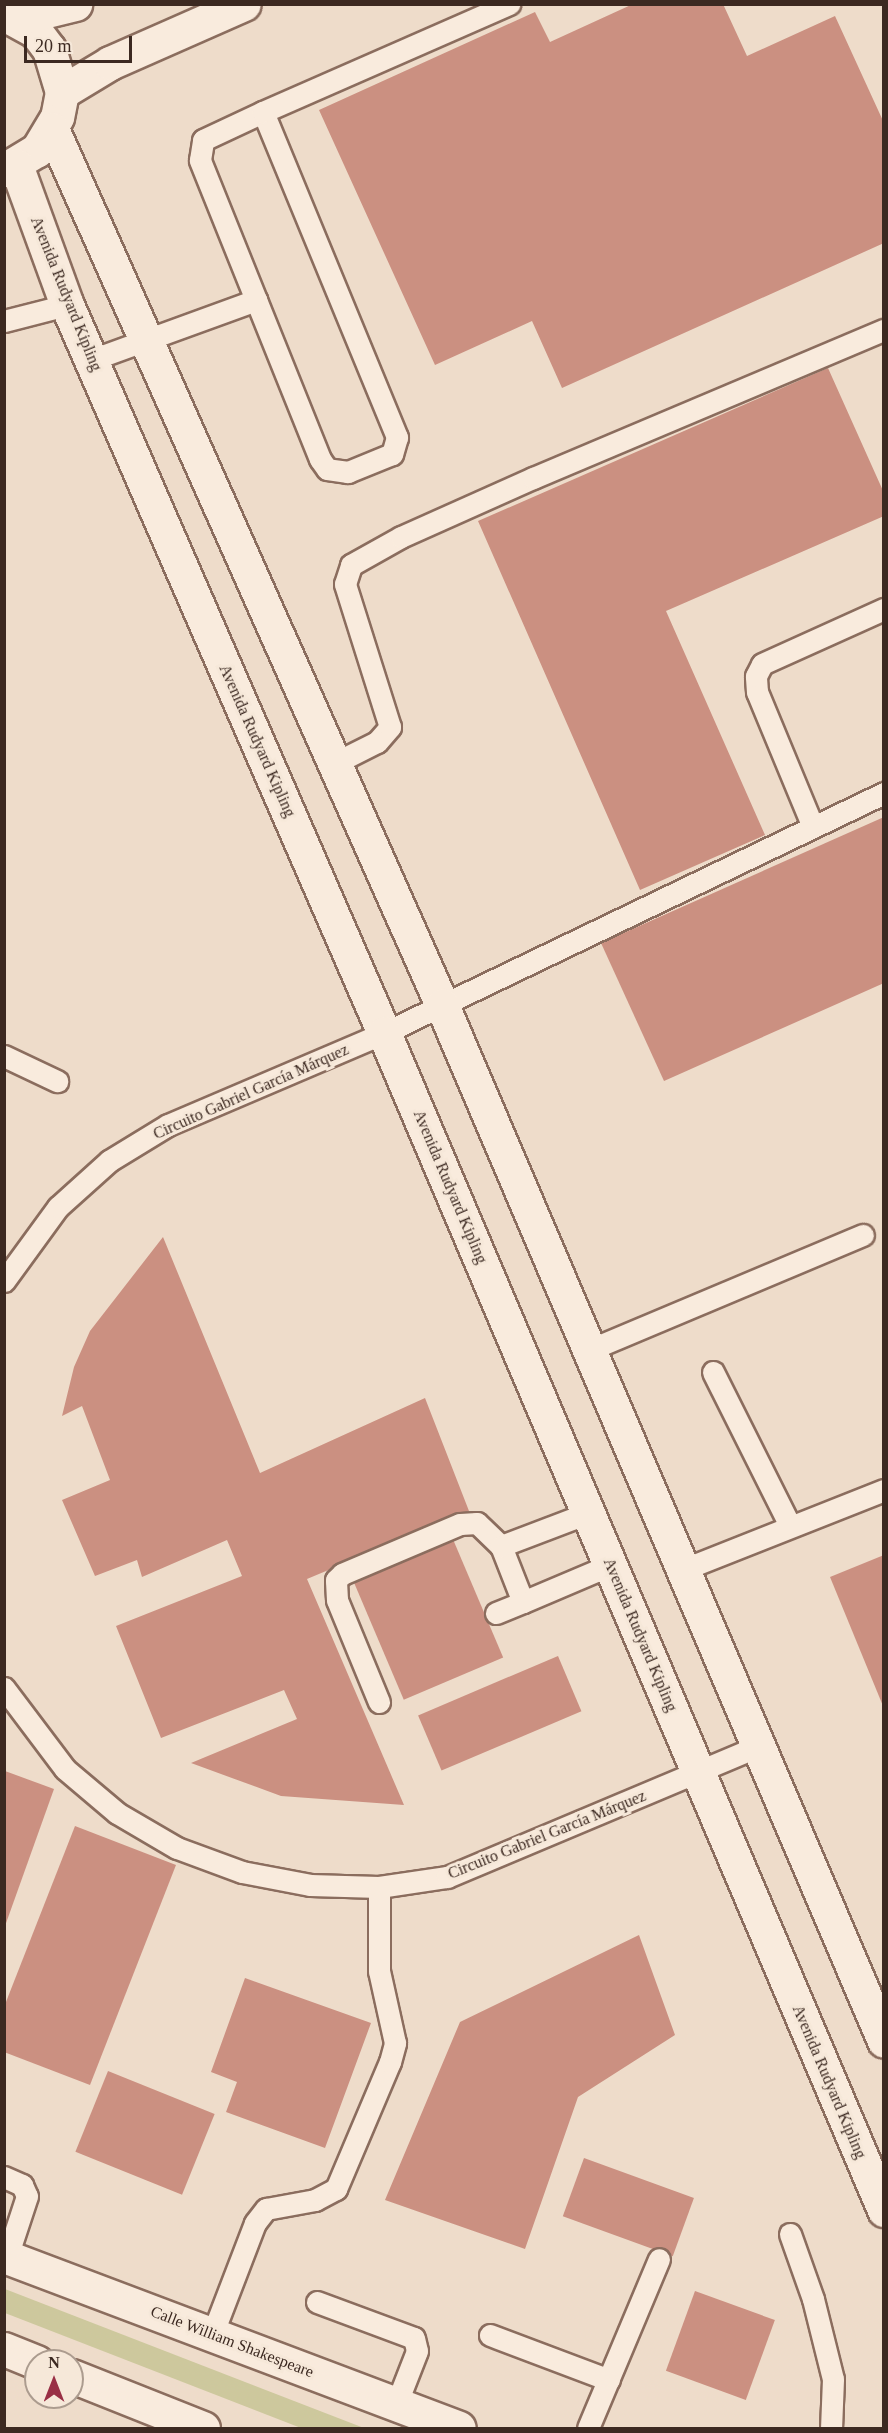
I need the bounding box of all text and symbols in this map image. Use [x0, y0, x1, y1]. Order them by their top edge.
scale bar [27, 24, 135, 62]
text: 20 m [35, 36, 72, 56]
street label: Avenida Rudyard Kipling [26, 214, 106, 374]
street label: Avenida Rudyard Kipling [215, 662, 299, 820]
street label: Circuito Gabriel García Márquez [150, 1040, 352, 1144]
street label: Avenida Rudyard Kipling [409, 1107, 491, 1267]
street label: Avenida Rudyard Kipling [599, 1555, 681, 1715]
street label: Circuito Gabriel García Márquez [445, 1786, 649, 1884]
street label: Avenida Rudyard Kipling [788, 2002, 870, 2162]
street label: Calle William Shakespeare [148, 2302, 316, 2382]
north arrow [24, 2349, 84, 2409]
text: N [48, 2354, 60, 2371]

